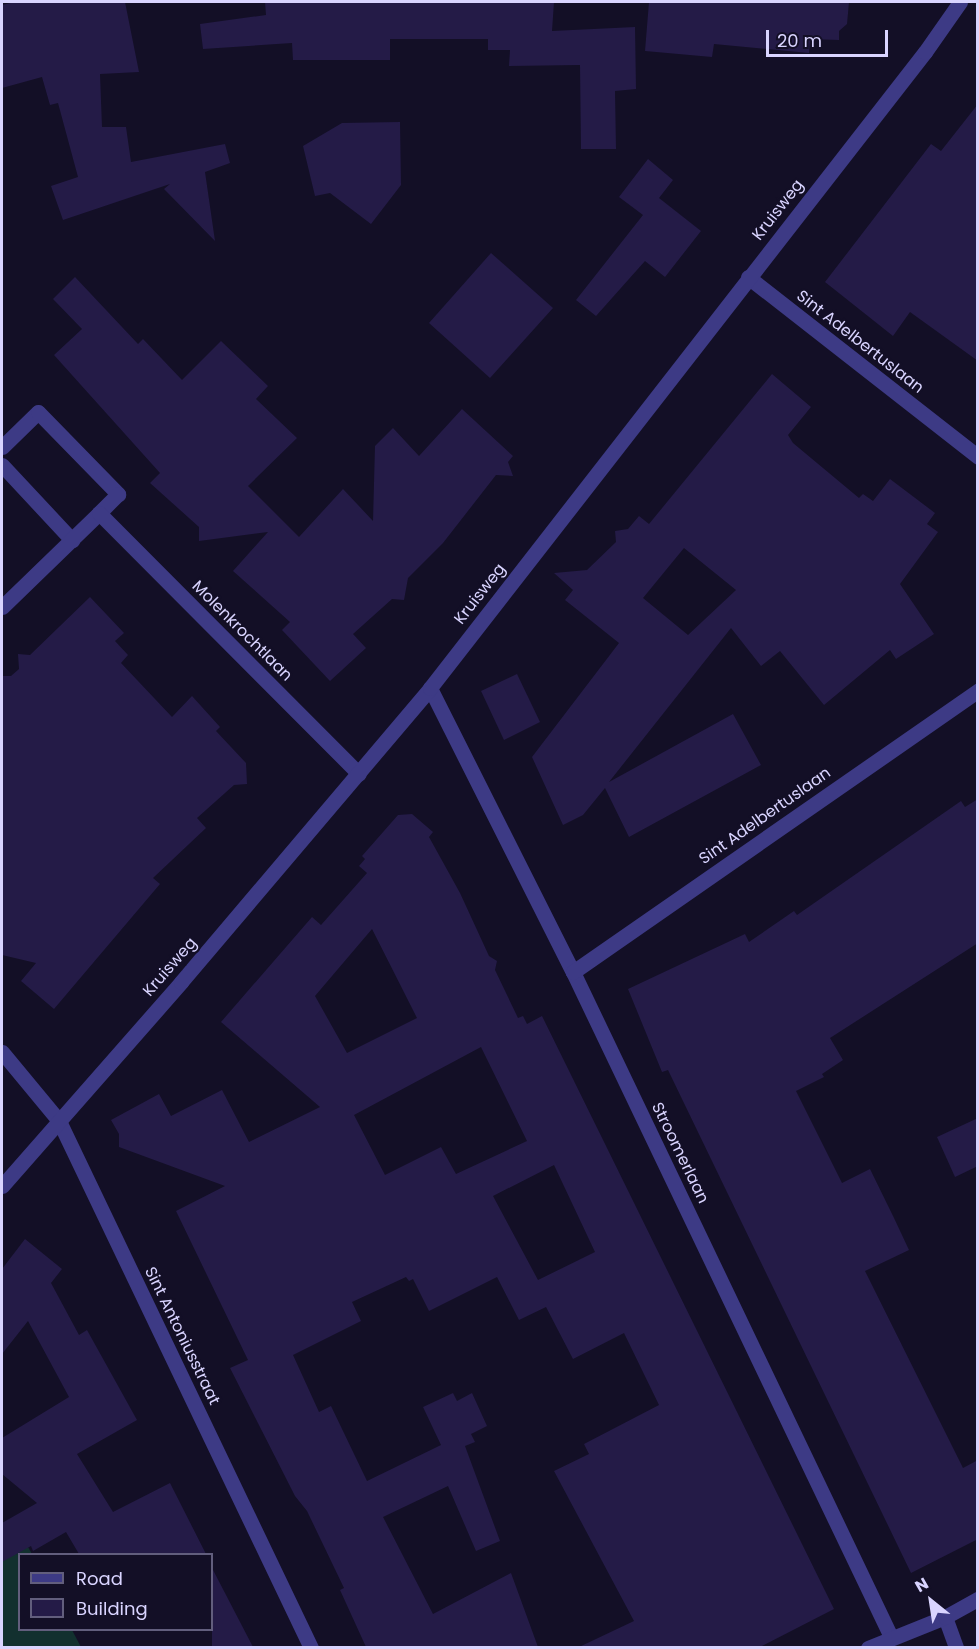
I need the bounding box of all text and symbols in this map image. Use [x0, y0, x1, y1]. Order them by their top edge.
scale bar [769, 18, 890, 56]
text: 20 m [777, 28, 822, 53]
street label: Kruisweg [748, 176, 808, 244]
street label: Sint Adelbertuslaan [793, 286, 927, 398]
street label: Kruisweg [450, 560, 510, 628]
street label: Molenkrochtlaan [188, 577, 296, 685]
street label: Sint Adelbertuslaan [696, 763, 834, 869]
street label: Kruisweg [139, 934, 201, 1000]
street label: Stroomerlaan [647, 1099, 713, 1207]
street label: Sint Antoniusstraat [140, 1264, 224, 1408]
legend [18, 1553, 213, 1631]
text: Road [76, 1566, 123, 1591]
north arrow [901, 1571, 961, 1631]
text: N [911, 1572, 933, 1598]
text: Building [76, 1596, 148, 1621]

